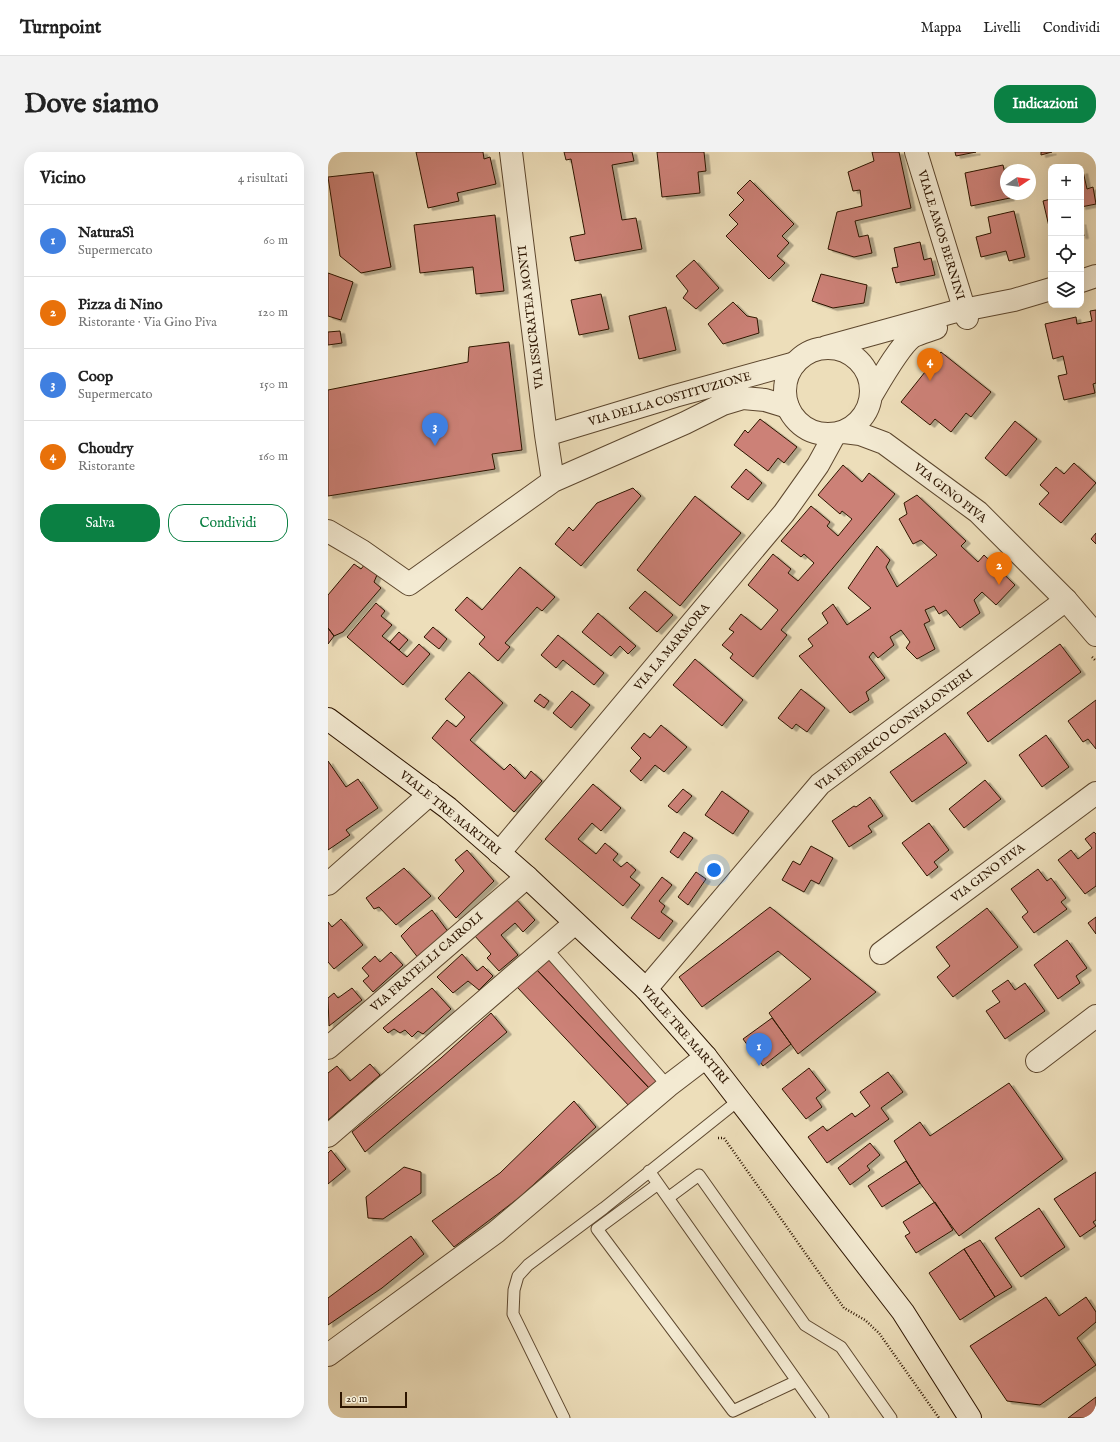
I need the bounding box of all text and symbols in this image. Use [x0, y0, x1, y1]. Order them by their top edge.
text: Turnpoint [20, 16, 101, 40]
text: Mappa [921, 19, 961, 37]
text: Livelli [983, 19, 1021, 37]
text: Condividi [1043, 19, 1100, 37]
button: Indicazioni [994, 85, 1096, 123]
text: Dove siamo [24, 87, 159, 122]
north arrow [1000, 164, 1036, 200]
map controls [1048, 164, 1084, 308]
button: + [1048, 164, 1084, 200]
street label: VIALE AMOS BERNINI [914, 167, 968, 302]
text: Vicino [40, 168, 86, 189]
text: 4 risultati [238, 170, 288, 187]
button: − [1048, 200, 1084, 236]
text: NaturaSì [78, 223, 134, 242]
text: 1 [51, 232, 55, 249]
text: 60 m [263, 232, 288, 249]
button: locate [1048, 236, 1084, 272]
text: Supermercato [78, 242, 153, 259]
street label: VIA ISSICRATEA MONTI [515, 244, 547, 391]
button: layers [1048, 272, 1084, 308]
text: Pizza di Nino [78, 295, 163, 314]
text: 2 [50, 304, 56, 321]
text: 120 m [258, 304, 288, 321]
text: Ristorante · Via Gino Piva [78, 314, 217, 331]
pin: 4 [917, 348, 943, 381]
text: Coop [78, 367, 113, 386]
street label: VIA DELLA COSTITUZIONE [586, 369, 753, 430]
text: 3 [51, 376, 55, 393]
text: 150 m [259, 376, 288, 393]
text: Supermercato [78, 386, 153, 403]
pin: 3 [422, 413, 448, 446]
text: Choudry [78, 439, 133, 458]
text: 4 [50, 448, 56, 465]
text: 160 m [258, 448, 288, 465]
text: Ristorante [78, 458, 135, 475]
street label: VIA GINO PIVA [910, 459, 990, 527]
button: Salva [40, 504, 160, 542]
button: Condividi [168, 504, 288, 542]
pin: 2 [986, 552, 1012, 585]
street label: VIA LA MARMORA [630, 600, 714, 695]
street label: VIA FEDERICO CONFALONIERI [812, 666, 976, 795]
street label: VIALE TRE MARTIRI [396, 767, 504, 858]
street label: VIA GINO PIVA [947, 840, 1029, 906]
your location [704, 860, 724, 880]
street label: VIA FRATELLI CAIROLI [367, 909, 486, 1016]
street label: VIALE TRE MARTIRI [637, 982, 732, 1087]
pin: 1 [746, 1033, 772, 1066]
scale bar [340, 1390, 407, 1409]
text: 20 m [346, 1392, 367, 1406]

